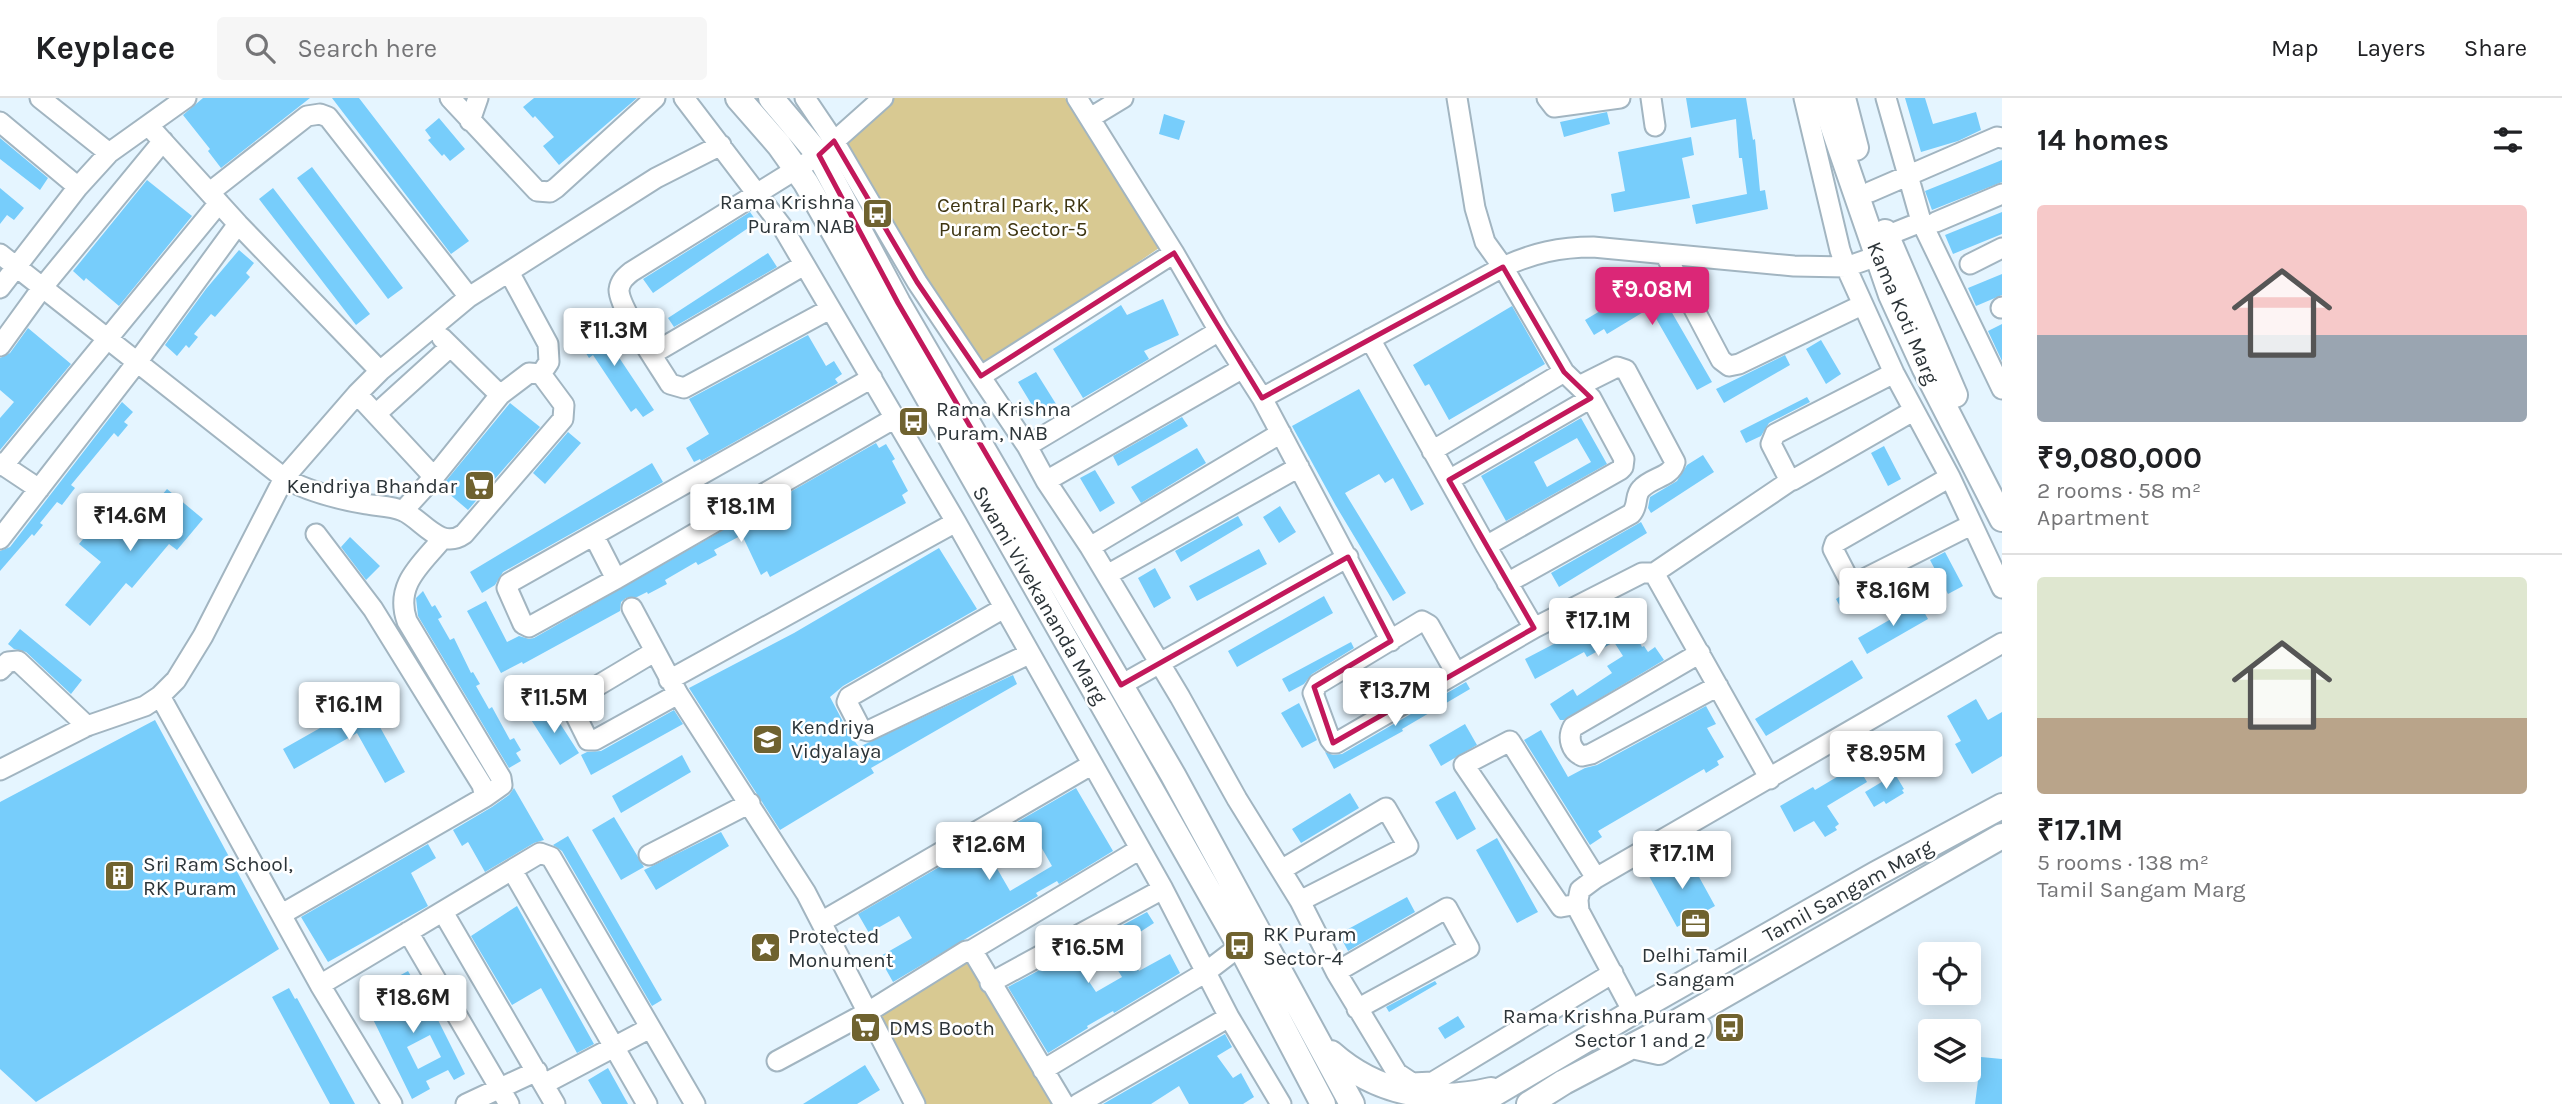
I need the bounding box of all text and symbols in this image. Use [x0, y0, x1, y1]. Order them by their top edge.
search box [217, 17, 707, 80]
text: Keyplace [35, 29, 175, 67]
icon: search [241, 29, 279, 67]
text: Search here [297, 33, 437, 64]
text: Map [2271, 34, 2319, 62]
text: Layers [2357, 34, 2426, 62]
text: Share [2464, 34, 2527, 62]
icon: filters [2489, 121, 2527, 159]
text: 14 homes [2037, 122, 2169, 158]
place label: Rama Krishna Puram NAB [720, 190, 855, 238]
park label: Central Park, RK Puram Sector-5 [937, 193, 1089, 241]
bus stop icon: Rama Krishna Puram NAB [861, 197, 895, 231]
street label: Kama Koti Marg [1862, 238, 1944, 388]
icon: home [2219, 250, 2345, 376]
pin: ₹9.08M [1595, 268, 1709, 327]
text: ₹9.08M [1611, 276, 1693, 303]
pin: ₹11.3M [557, 308, 671, 368]
text: ₹11.3M [580, 317, 648, 344]
place label: Rama Krishna Puram, NAB [936, 397, 1071, 445]
bus stop icon: Rama Krishna Puram, NAB [896, 404, 930, 438]
text: ₹9,080,000 [2037, 440, 2202, 476]
supermarket icon: Kendriya Bhandar [463, 469, 497, 503]
place label: Kendriya Bhandar [287, 474, 457, 498]
text: 2 rooms · 58 m² [2037, 477, 2201, 504]
street label: Swami Vivekananda Marg [968, 482, 1112, 708]
pin: ₹18.1M [684, 484, 798, 544]
text: ₹18.1M [706, 493, 776, 520]
pin: ₹14.6M [73, 494, 187, 553]
text: ₹14.6M [93, 502, 167, 529]
text: Apartment [2037, 504, 2149, 531]
pin: ₹8.16M [1836, 568, 1950, 628]
text: ₹8.16M [1855, 577, 1931, 604]
pin: ₹17.1M [1541, 598, 1655, 658]
text: ₹17.1M [1565, 607, 1631, 634]
icon: home [2219, 622, 2345, 748]
pin: ₹13.7M [1338, 668, 1452, 728]
pin: ₹11.5M [497, 676, 611, 735]
text: ₹13.7M [1359, 677, 1431, 704]
pin: ₹16.1M [292, 682, 406, 742]
text: ₹11.5M [520, 684, 588, 711]
text: ₹16.1M [315, 691, 383, 718]
place label: Kendriya Vidyalaya [791, 715, 882, 763]
school or university icon: Kendriya Vidyalaya [751, 722, 785, 756]
pin: ₹8.95M [1829, 732, 1943, 791]
text: ₹8.95M [1846, 740, 1926, 767]
text: ₹17.1M [2037, 812, 2123, 848]
pin: ₹12.6M [932, 822, 1046, 882]
text: ₹12.6M [952, 831, 1026, 858]
pin: ₹17.1M [1625, 832, 1739, 891]
street label: Tamil Sangam Marg [1759, 834, 1937, 948]
text: ₹17.1M [1649, 840, 1715, 867]
text: 5 rooms · 138 m² [2037, 849, 2209, 876]
place label: Sri Ram School, RK Puram [143, 852, 293, 900]
building icon: Sri Ram School, RK Puram [103, 859, 137, 893]
text: Tamil Sangam Marg [2037, 876, 2246, 903]
office icon: Delhi Tamil Sangam [1678, 906, 1712, 940]
place label: RK Puram Sector-4 [1263, 922, 1357, 970]
place label: Protected Monument [788, 924, 894, 972]
pin: ₹16.5M [1031, 926, 1145, 985]
bus stop icon: RK Puram Sector-4 [1223, 929, 1257, 963]
place icon: Protected Monument [748, 931, 782, 965]
text: ₹16.5M [1051, 934, 1125, 961]
map controls [1918, 942, 1981, 1082]
button: locate [1918, 942, 1981, 1005]
place label: Delhi Tamil Sangam [1642, 943, 1748, 991]
pin: ₹18.6M [356, 976, 470, 1035]
text: ₹18.6M [375, 984, 451, 1011]
place label: Rama Krishna Puram Sector 1 and 2 [1503, 1004, 1706, 1052]
supermarket icon: DMS Booth [849, 1011, 883, 1045]
bus stop icon: Rama Krishna Puram Sector 1 and 2 [1712, 1011, 1746, 1045]
place label: DMS Booth [889, 1016, 995, 1040]
button: layers [1918, 1019, 1981, 1082]

